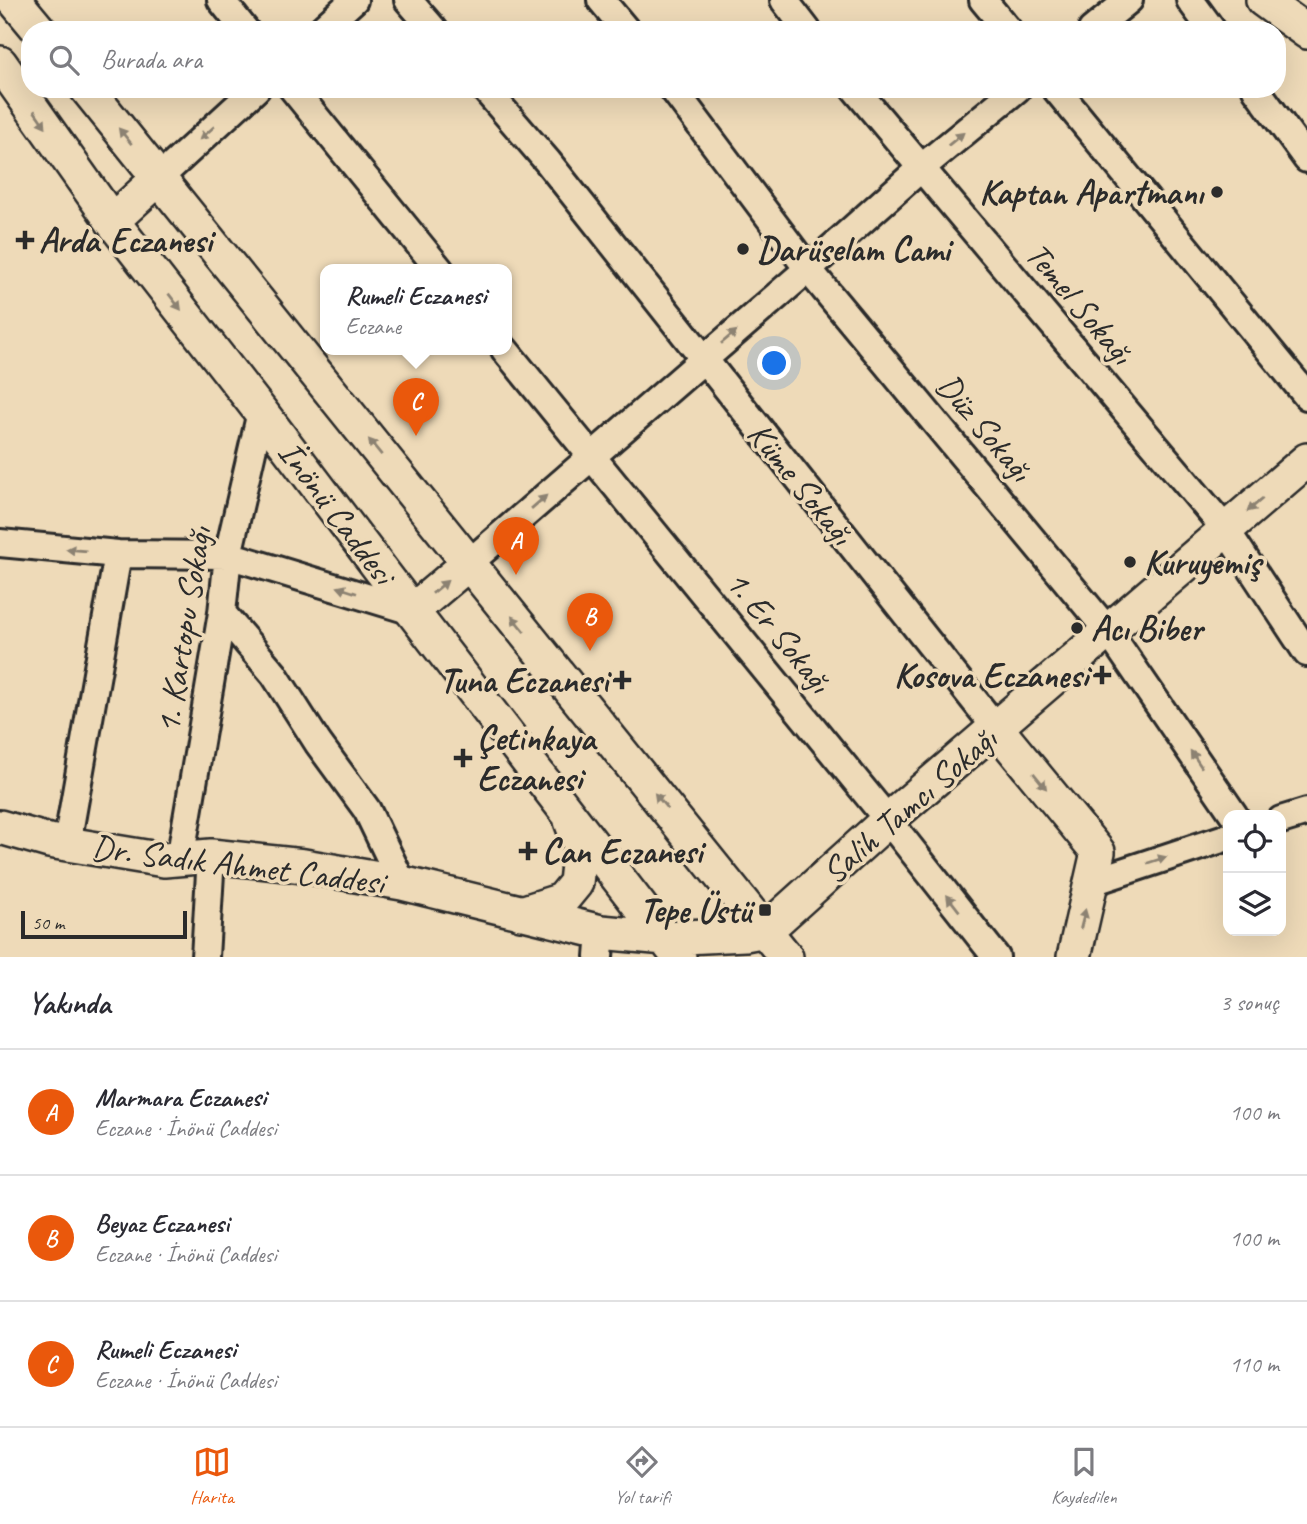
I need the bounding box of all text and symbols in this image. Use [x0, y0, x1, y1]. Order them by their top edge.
search box [21, 21, 1286, 98]
icon: search [45, 41, 83, 79]
text: Burada ara [101, 43, 202, 76]
one-way arrow [33, 109, 46, 128]
one-way arrow [199, 125, 216, 141]
one-way arrow [118, 128, 133, 145]
one-way arrow [948, 132, 965, 147]
place label: Kaptan Apartmanı [979, 170, 1205, 215]
marker: Kaptan Apartmanı [1209, 184, 1225, 200]
place label: Arda Eczanesi [39, 218, 216, 263]
place label: Darüselam Cami [757, 227, 954, 272]
marker: Arda Eczanesi [17, 232, 33, 248]
street label: Temel Sokağı [1015, 233, 1145, 375]
marker: Darüselam Cami [735, 241, 751, 257]
popup [320, 264, 512, 355]
text: Rumeli Eczanesi [346, 279, 486, 312]
one-way arrow [167, 292, 182, 310]
text: Eczane [346, 312, 401, 341]
one-way arrow [720, 329, 738, 344]
your location [757, 346, 791, 380]
street label: Düz Sokağı [926, 364, 1044, 492]
pin: C [393, 378, 439, 436]
street label: Küme Sokağı [737, 413, 865, 555]
street label: İnönü Caddesi [268, 431, 408, 597]
one-way arrow [368, 438, 383, 456]
one-way arrow [530, 494, 548, 510]
one-way arrow [1247, 497, 1264, 512]
pin: A [493, 517, 539, 575]
street label: 1. Kartopu Sokağı [145, 522, 222, 737]
place label: Kuruyemiş [1144, 540, 1265, 585]
one-way arrow [65, 544, 87, 555]
marker: Kuruyemiş [1122, 554, 1138, 570]
street label: 1. Er Sokağı [715, 561, 843, 703]
one-way arrow [432, 580, 449, 595]
one-way arrow [336, 585, 357, 595]
pin: B [567, 593, 613, 651]
place label: Acı Biber [1091, 606, 1205, 651]
one-way arrow [511, 615, 526, 633]
marker: Acı Biber [1069, 620, 1085, 636]
place label: Kosova Eczanesi [894, 653, 1093, 698]
place label: Tuna Eczanesi [439, 658, 612, 703]
marker: Kosova Eczanesi [1094, 667, 1110, 683]
marker: Tuna Eczanesi [614, 672, 630, 688]
place label: Çetinkaya Eczanesi [477, 716, 598, 801]
street label: Salih Tamcı Sokağı [812, 716, 1007, 894]
marker: Çetinkaya Eczanesi [455, 750, 471, 766]
one-way arrow [1189, 750, 1203, 768]
one-way arrow [1032, 773, 1047, 790]
one-way arrow [654, 792, 669, 810]
map controls [1223, 810, 1286, 936]
button: locate [1223, 810, 1286, 873]
street label: Dr. Sadık Ahmet Caddesi [89, 824, 391, 905]
place label: Can Eczanesi [542, 829, 707, 874]
marker: Can Eczanesi [520, 843, 536, 859]
one-way arrow [1147, 854, 1168, 865]
button: layers [1223, 873, 1286, 936]
place label: Tepe Üstü [639, 888, 756, 933]
one-way arrow [946, 895, 961, 913]
marker: Tepe Üstü [757, 902, 773, 918]
scale bar [21, 908, 187, 940]
one-way arrow [1078, 908, 1089, 930]
text: 50 m [32, 911, 64, 935]
text: Yakında [28, 984, 110, 1022]
text: 3 sonuç [1220, 988, 1279, 1017]
text: Marmara Eczanesi [95, 1081, 266, 1114]
text: A [45, 1098, 57, 1127]
text: 100 m [1230, 1098, 1279, 1127]
text: Eczane · İnönü Caddesi [95, 1114, 277, 1143]
text: Beyaz Eczanesi [95, 1207, 229, 1240]
text: B [45, 1224, 57, 1253]
text: 100 m [1230, 1224, 1279, 1253]
text: Eczane · İnönü Caddesi [95, 1240, 277, 1269]
text: Rumeli Eczanesi [95, 1333, 236, 1366]
text: C [46, 1350, 56, 1379]
text: 110 m [1230, 1350, 1279, 1379]
text: Eczane · İnönü Caddesi [95, 1366, 277, 1395]
tab: Harita [190, 1443, 234, 1509]
tab: Yol tarifi [614, 1443, 670, 1509]
tab: Kaydedilen [1051, 1443, 1117, 1509]

